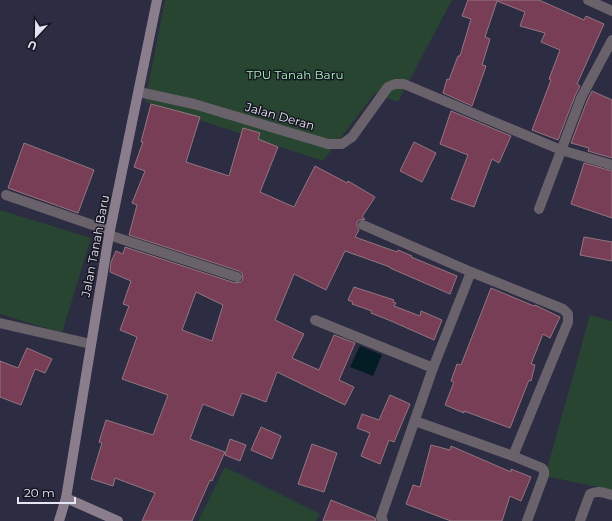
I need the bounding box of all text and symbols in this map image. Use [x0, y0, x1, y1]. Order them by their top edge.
north arrow [16, 16, 56, 56]
text: U [26, 37, 39, 53]
park label: TPU Tanah Baru [246, 67, 344, 82]
street label: Jalan Deran [243, 99, 316, 133]
street label: Jalan Tanah Baru [78, 194, 112, 299]
scale bar [18, 479, 75, 505]
text: 20 m [24, 485, 55, 500]

